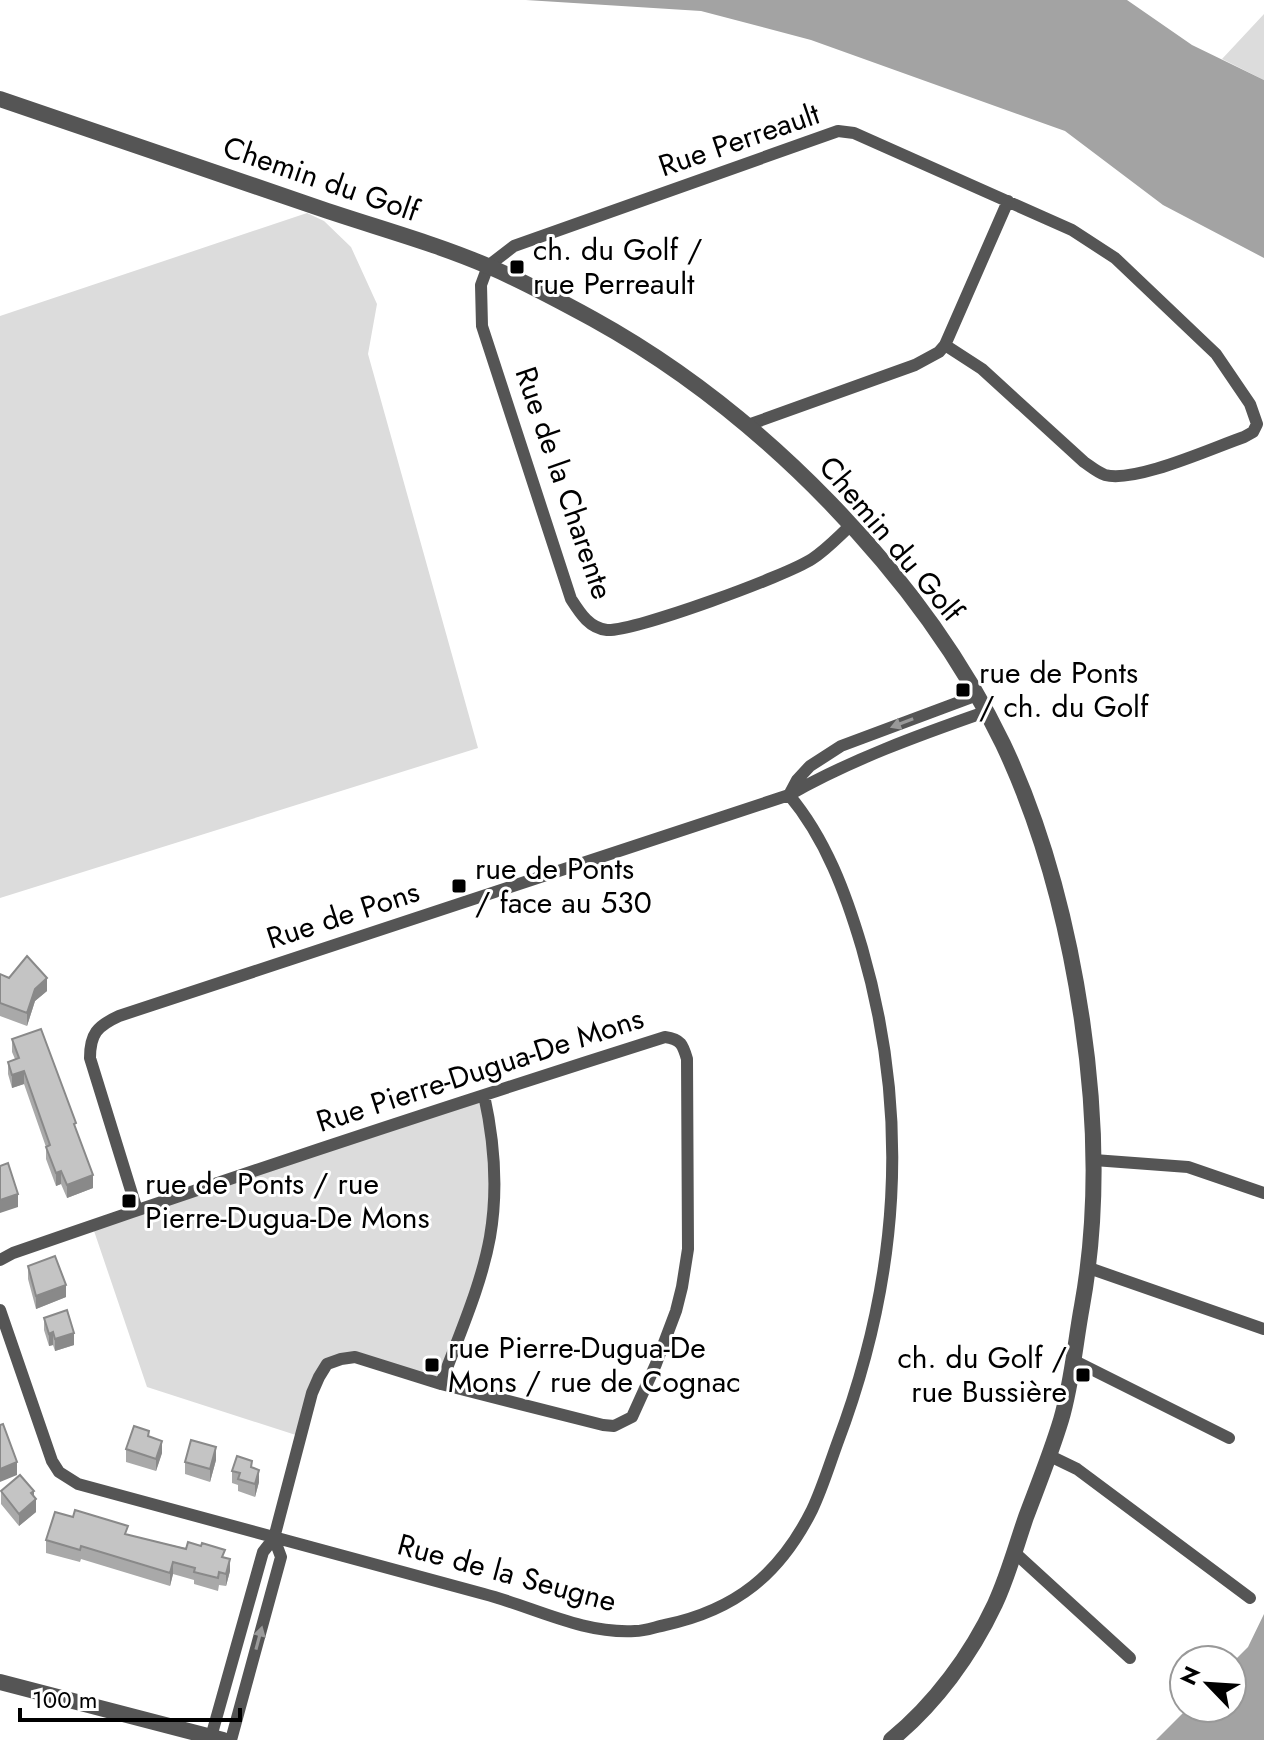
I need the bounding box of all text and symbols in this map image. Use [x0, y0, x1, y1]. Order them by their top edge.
street label: Rue Perreault [652, 92, 826, 187]
street label: Chemin du Golf [217, 125, 426, 233]
place label: ch. du Golf / rue Perreault [533, 228, 703, 305]
marker: ch. du Golf / rue Perreault [508, 258, 526, 276]
street label: Rue de la Charente [505, 361, 624, 605]
street label: Chemin du Golf [809, 446, 975, 632]
place label: rue de Ponts / ch. du Golf [979, 651, 1150, 728]
marker: rue de Ponts / ch. du Golf [954, 681, 972, 699]
one-way arrow [890, 717, 914, 730]
place label: rue de Ponts / face au 530 [475, 847, 652, 924]
street label: Rue de Pons [261, 870, 425, 959]
marker: rue de Ponts / face au 530 [450, 877, 468, 895]
street label: Rue Pierre-Dugua-De Mons [311, 996, 649, 1143]
place label: rue de Ponts / rue Pierre-Dugua-De Mons [145, 1162, 430, 1239]
marker: rue de Ponts / rue Pierre-Dugua-De Mons [120, 1192, 138, 1210]
place label: rue Pierre-Dugua-De Mons / rue de Cognac [448, 1326, 741, 1403]
place label: ch. du Golf / rue Bussière [898, 1336, 1067, 1413]
marker: rue Pierre-Dugua-De Mons / rue de Cognac [423, 1356, 441, 1374]
marker: ch. du Golf / rue Bussière [1074, 1366, 1092, 1384]
street label: Rue de la Seugne [393, 1523, 621, 1622]
one-way arrow [253, 1625, 265, 1650]
north arrow [1168, 1644, 1248, 1724]
text: N [1172, 1661, 1208, 1690]
scale bar [20, 1672, 240, 1722]
text: 100 m [32, 1682, 98, 1717]

